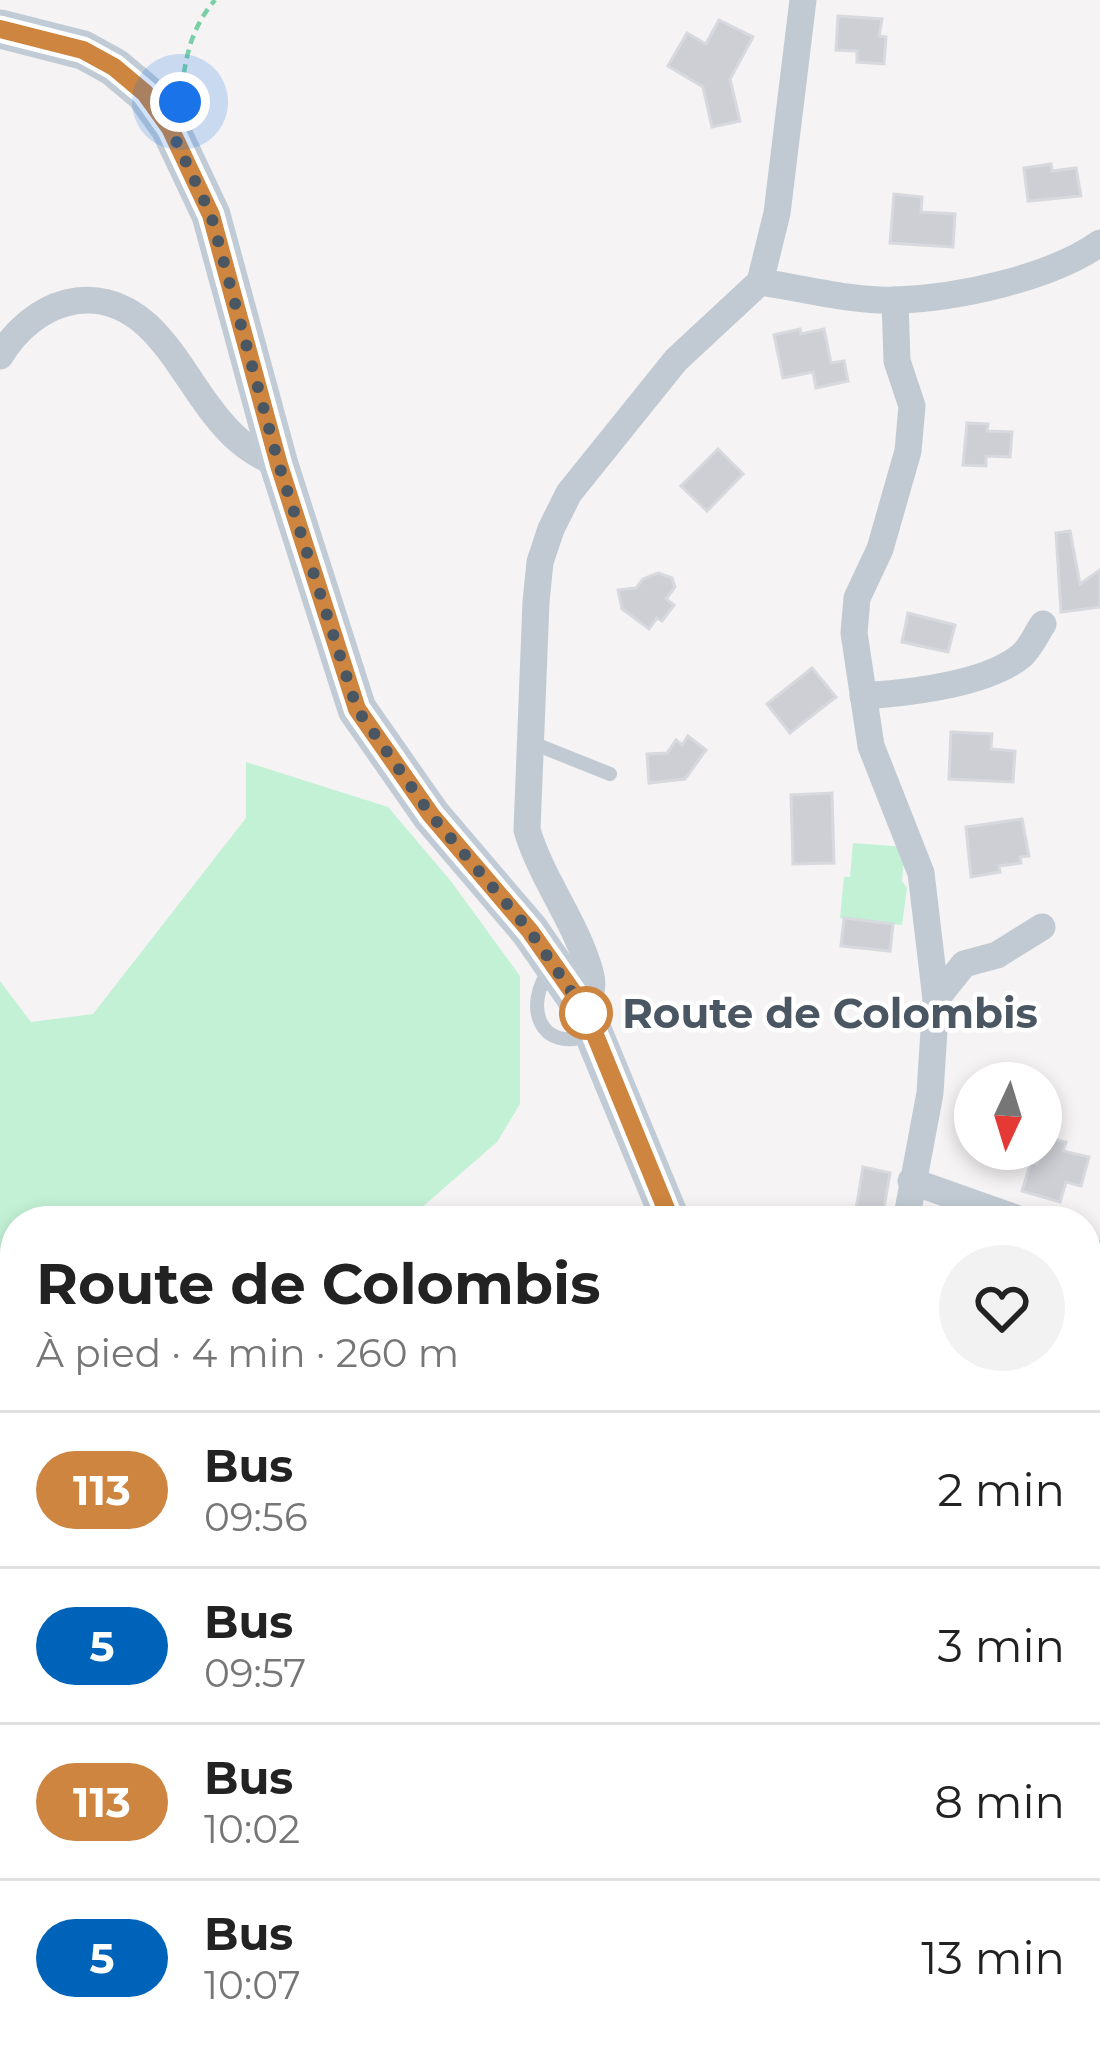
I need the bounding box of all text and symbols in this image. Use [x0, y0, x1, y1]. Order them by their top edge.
your location [150, 72, 210, 132]
place label: Route de Colombis [622, 987, 1038, 1039]
marker: Route de Colombis [561, 988, 611, 1038]
north arrow [954, 1062, 1062, 1170]
map controls [954, 1062, 1062, 1170]
button: heart [939, 1245, 1065, 1371]
text: Route de Colombis [36, 1249, 600, 1318]
text: À pied · 4 min · 260 m [36, 1329, 459, 1377]
text: Bus [204, 1438, 293, 1493]
text: 2 min [937, 1462, 1065, 1517]
text: 113 [73, 1464, 131, 1516]
text: 09:56 [204, 1493, 308, 1541]
text: Bus [204, 1594, 293, 1649]
text: 3 min [938, 1618, 1065, 1673]
text: 5 [90, 1620, 115, 1672]
text: 09:57 [204, 1649, 306, 1697]
text: Bus [204, 1750, 293, 1805]
text: 8 min [934, 1774, 1065, 1829]
text: 113 [73, 1776, 131, 1828]
text: 10:02 [204, 1805, 300, 1853]
text: Bus [204, 1906, 293, 1961]
text: 13 min [921, 1930, 1065, 1985]
text: 5 [90, 1932, 115, 1984]
text: 10:07 [204, 1961, 301, 2009]

